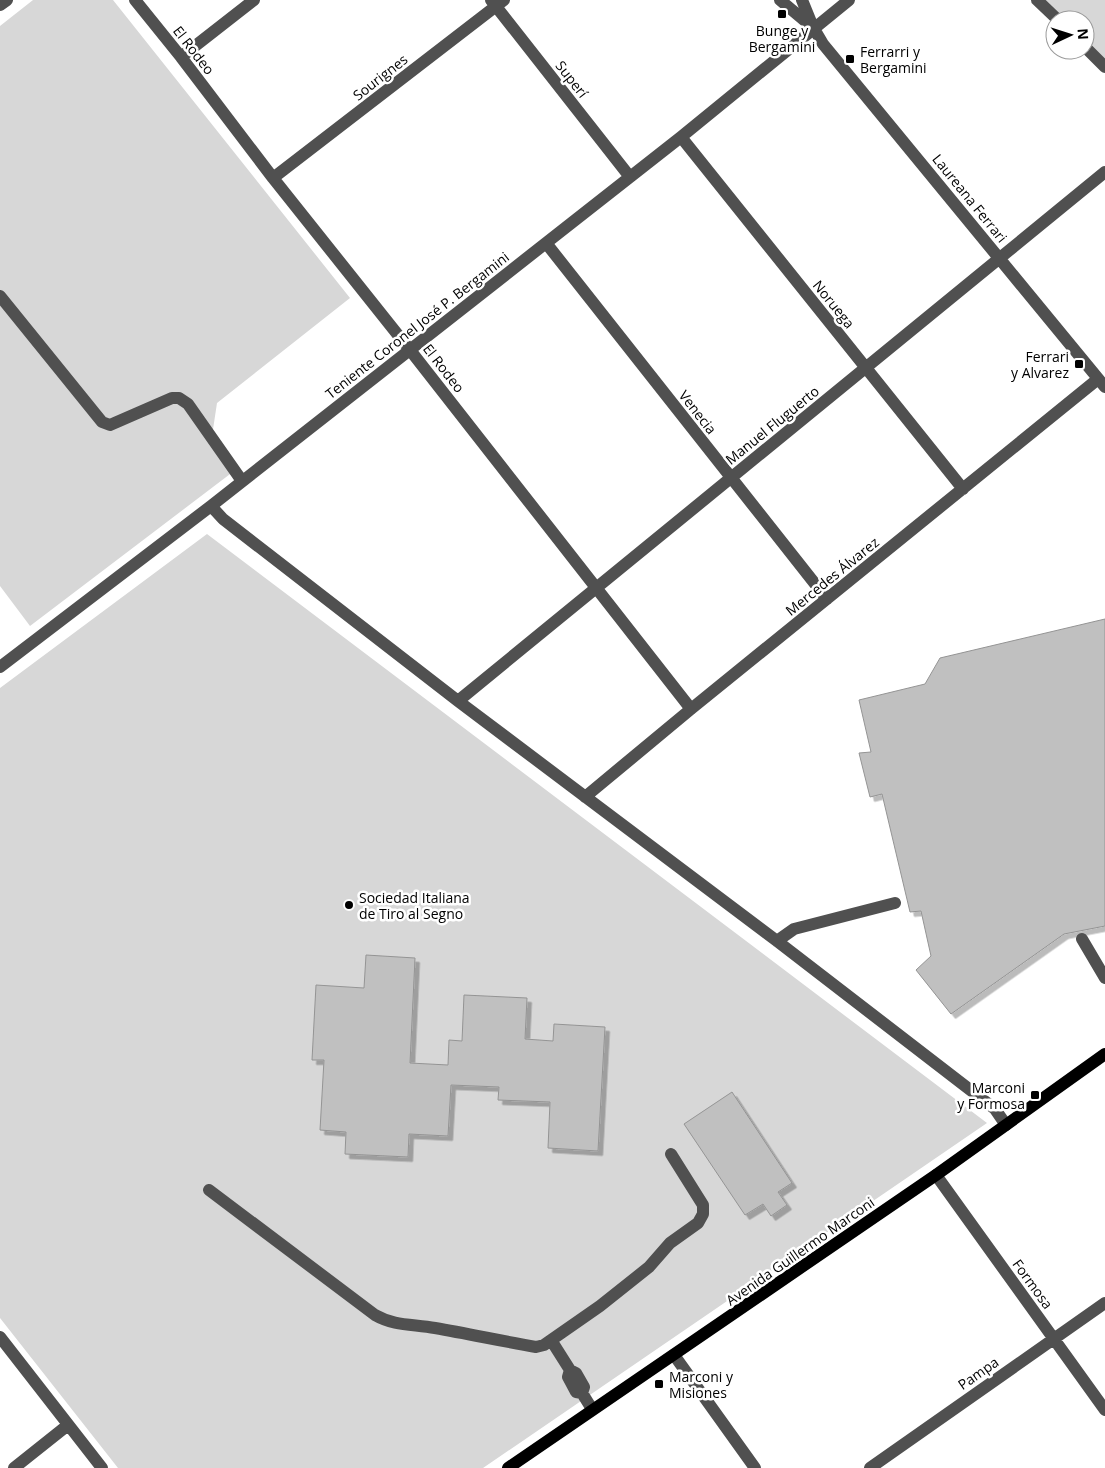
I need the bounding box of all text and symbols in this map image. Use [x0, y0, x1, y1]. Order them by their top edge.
marker: Bunge y Bergamini [776, 8, 788, 20]
north arrow [1045, 10, 1095, 60]
place label: Bunge y Bergamini [749, 21, 815, 56]
street label: El Rodeo [169, 22, 219, 78]
text: N [1074, 28, 1093, 40]
place label: Ferrarri y Bergamini [860, 42, 927, 77]
street label: Sourignes [349, 49, 412, 104]
marker: Ferrarri y Bergamini [844, 53, 856, 65]
street label: Superí [552, 57, 593, 102]
street label: Laureana Ferrari [928, 150, 1012, 246]
street label: Teniente Coronel José P. Bergamini [321, 247, 513, 403]
street label: Noruega [809, 276, 859, 332]
street label: El Rodeo [419, 340, 469, 396]
place label: Ferrari y Alvarez [1011, 347, 1069, 382]
marker: Ferrari y Alvarez [1073, 358, 1085, 370]
street label: Manuel Fluguerto [721, 381, 823, 469]
street label: Venecia [675, 386, 721, 438]
street label: Mercedes Álvarez [781, 532, 883, 620]
place label: Sociedad Italiana de Tiro al Segno [359, 888, 470, 923]
marker: Sociedad Italiana de Tiro al Segno [343, 899, 355, 911]
place label: Marconi y Formosa [957, 1078, 1025, 1113]
marker: Marconi y Formosa [1029, 1089, 1041, 1101]
street label: Avenida Guillermo Marconi [722, 1192, 878, 1310]
street label: Formosa [1009, 1255, 1057, 1313]
street label: Pampa [954, 1352, 1002, 1394]
place label: Marconi y Misiones [669, 1367, 734, 1402]
marker: Marconi y Misiones [653, 1378, 665, 1390]

